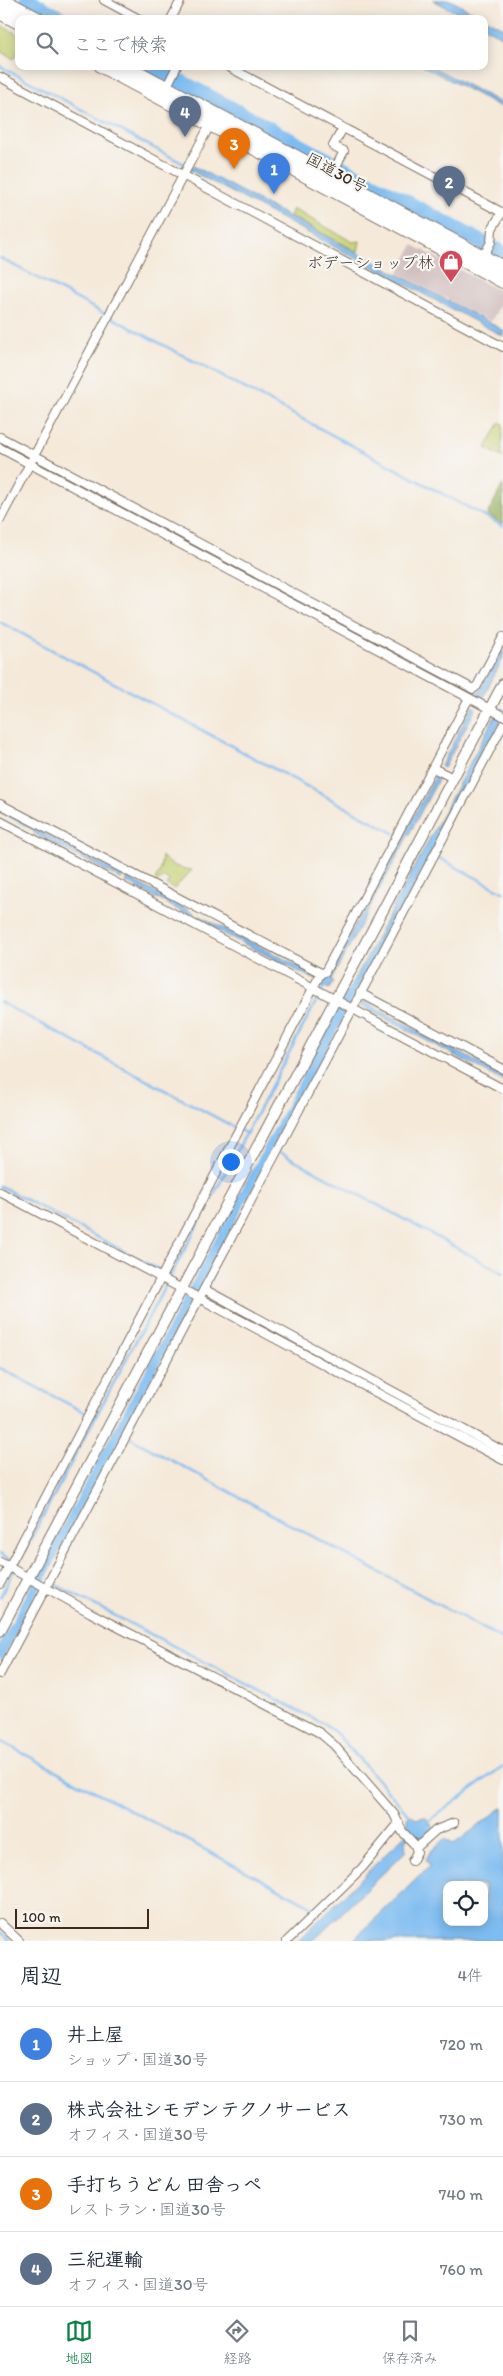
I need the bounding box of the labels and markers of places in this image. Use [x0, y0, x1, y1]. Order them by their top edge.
pin: 4 [169, 96, 201, 137]
pin: 3 [218, 128, 250, 169]
pin: 1 [258, 153, 290, 194]
pin: 2 [433, 166, 465, 207]
shop icon: ボデーショップ林 [438, 249, 464, 283]
place label: ボデーショップ林 [307, 253, 434, 272]

